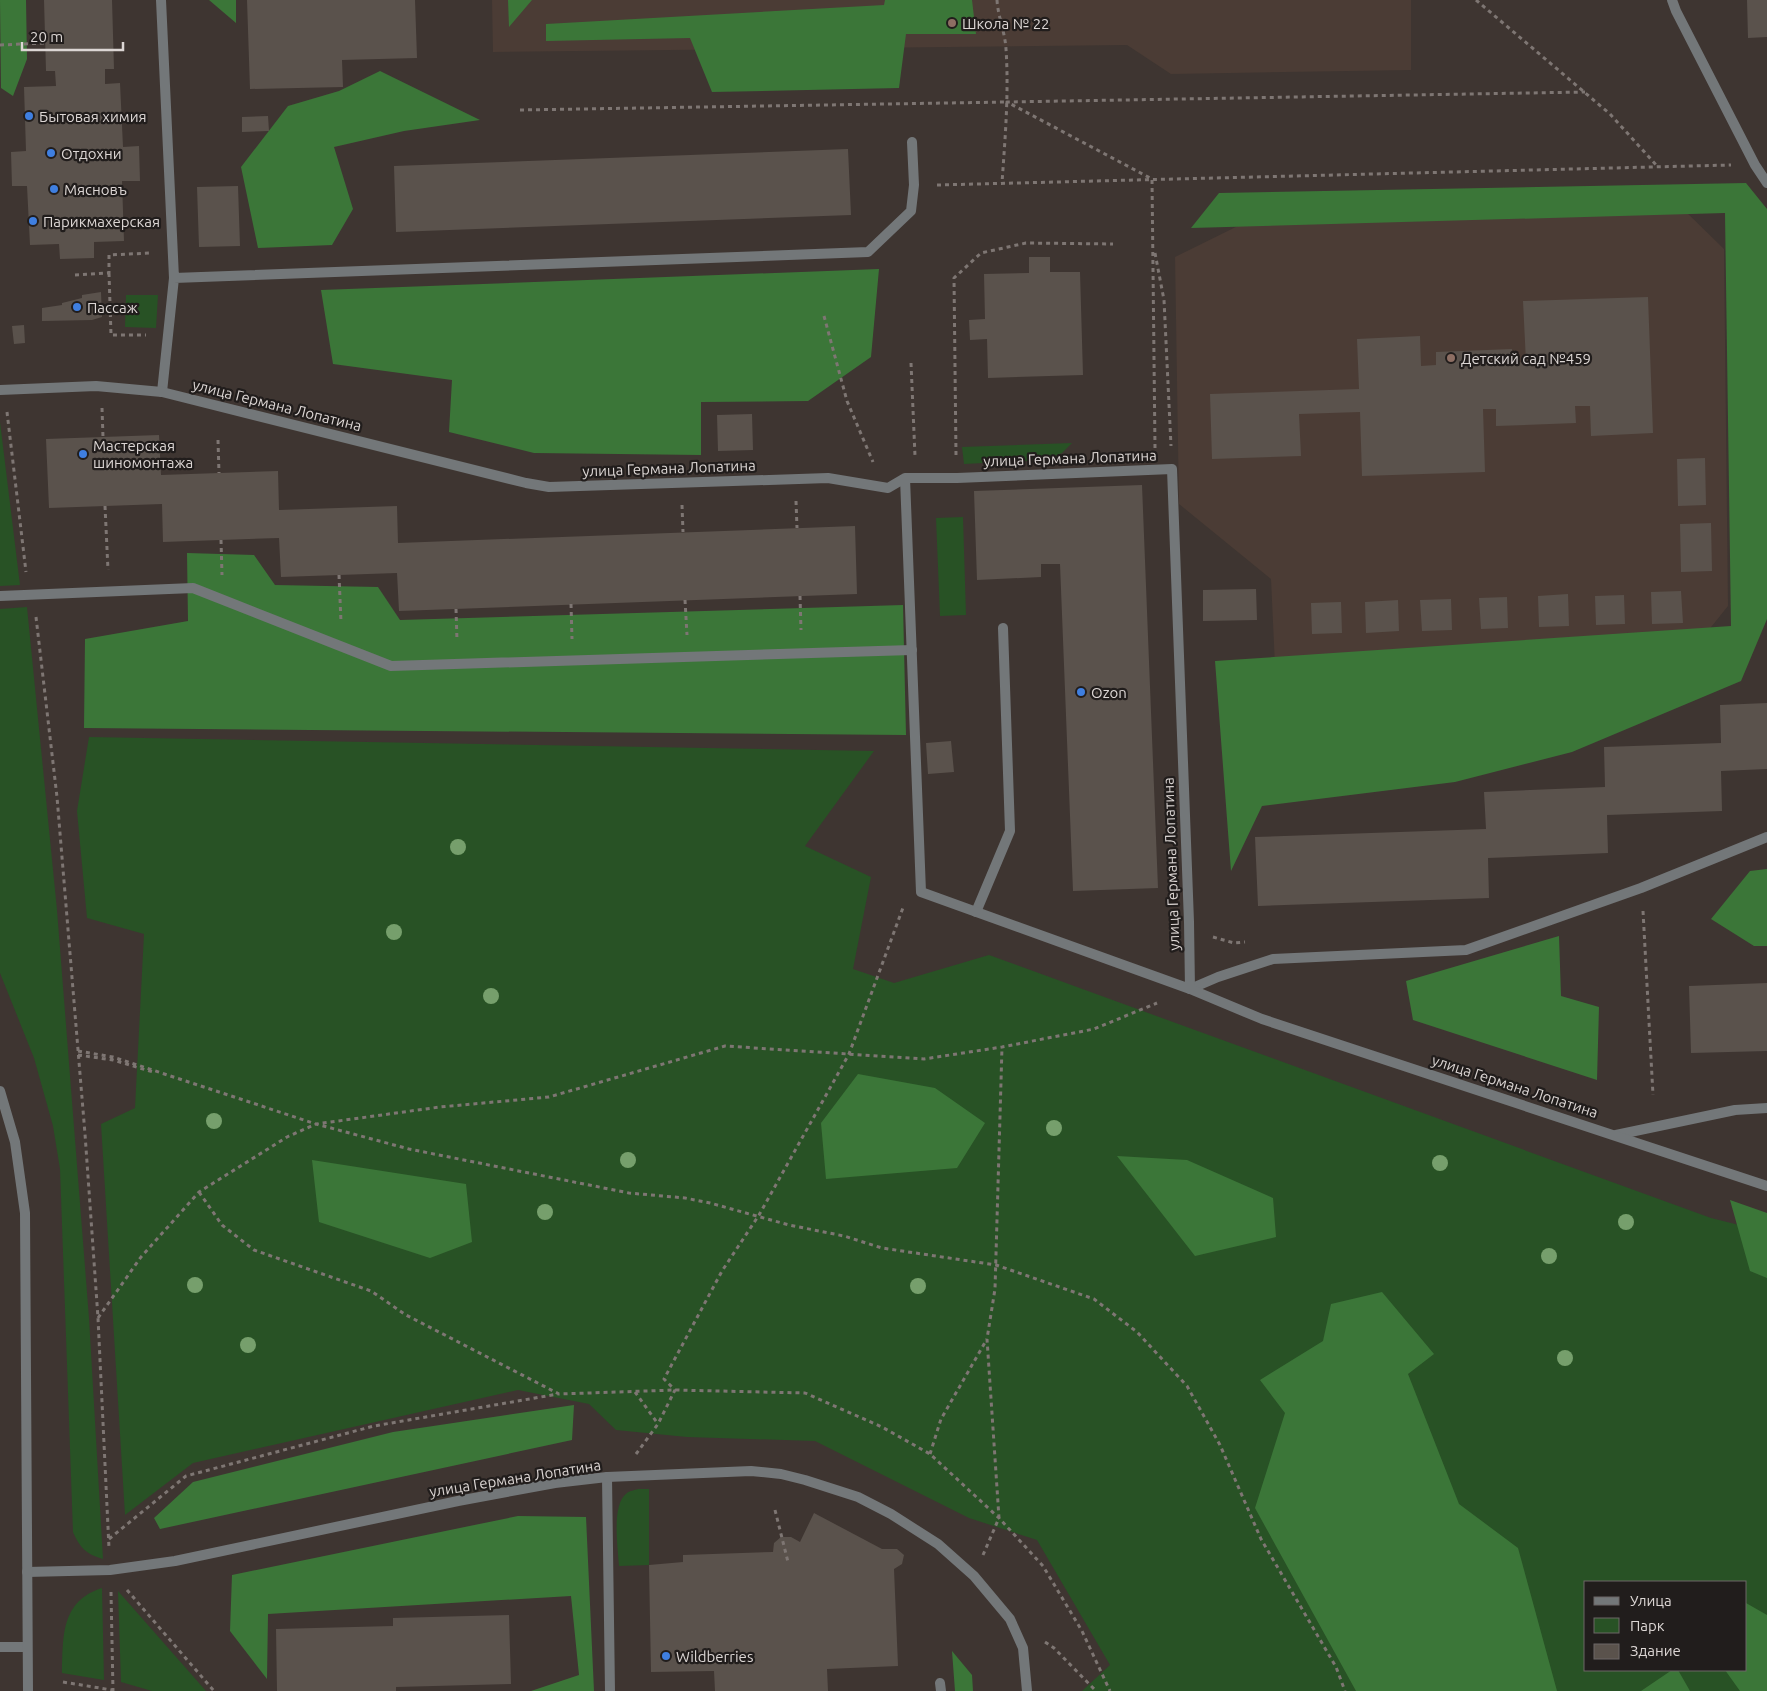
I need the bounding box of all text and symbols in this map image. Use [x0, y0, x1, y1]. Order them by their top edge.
place label: Школа № 22 [962, 15, 1050, 32]
marker: Школа № 22 [946, 17, 958, 29]
scale bar [22, 20, 124, 52]
text: 20 m [30, 28, 63, 45]
place label: Бытовая химия [39, 108, 147, 125]
marker: Бытовая химия [23, 110, 35, 122]
place label: Отдохни [61, 145, 122, 162]
marker: Отдохни [45, 147, 57, 159]
place label: Мясновъ [64, 181, 127, 198]
marker: Мясновъ [48, 183, 60, 195]
place label: Парикмахерская [43, 213, 160, 230]
marker: Парикмахерская [27, 215, 39, 227]
place label: Пассаж [87, 299, 138, 316]
marker: Пассаж [71, 301, 83, 313]
place label: Детский сад №459 [1461, 350, 1591, 367]
marker: Детский сад №459 [1445, 352, 1457, 364]
street label: улица Германа Лопатина [191, 376, 363, 434]
place label: Мастерская шиномонтажа [93, 437, 193, 471]
street label: улица Германа Лопатина [983, 446, 1157, 470]
marker: Мастерская шиномонтажа [77, 448, 89, 460]
street label: улица Германа Лопатина [582, 456, 756, 480]
place label: Ozon [1091, 684, 1127, 701]
marker: Ozon [1075, 686, 1087, 698]
street label: улица Германа Лопатина [1159, 777, 1183, 951]
street label: улица Германа Лопатина [1430, 1051, 1600, 1121]
street label: улица Германа Лопатина [428, 1456, 602, 1500]
legend [1584, 1581, 1747, 1671]
text: Улица [1630, 1592, 1672, 1609]
text: Парк [1630, 1617, 1665, 1634]
text: Здание [1630, 1642, 1681, 1659]
place label: Wildberries [676, 1648, 753, 1665]
marker: Wildberries [660, 1650, 672, 1662]

